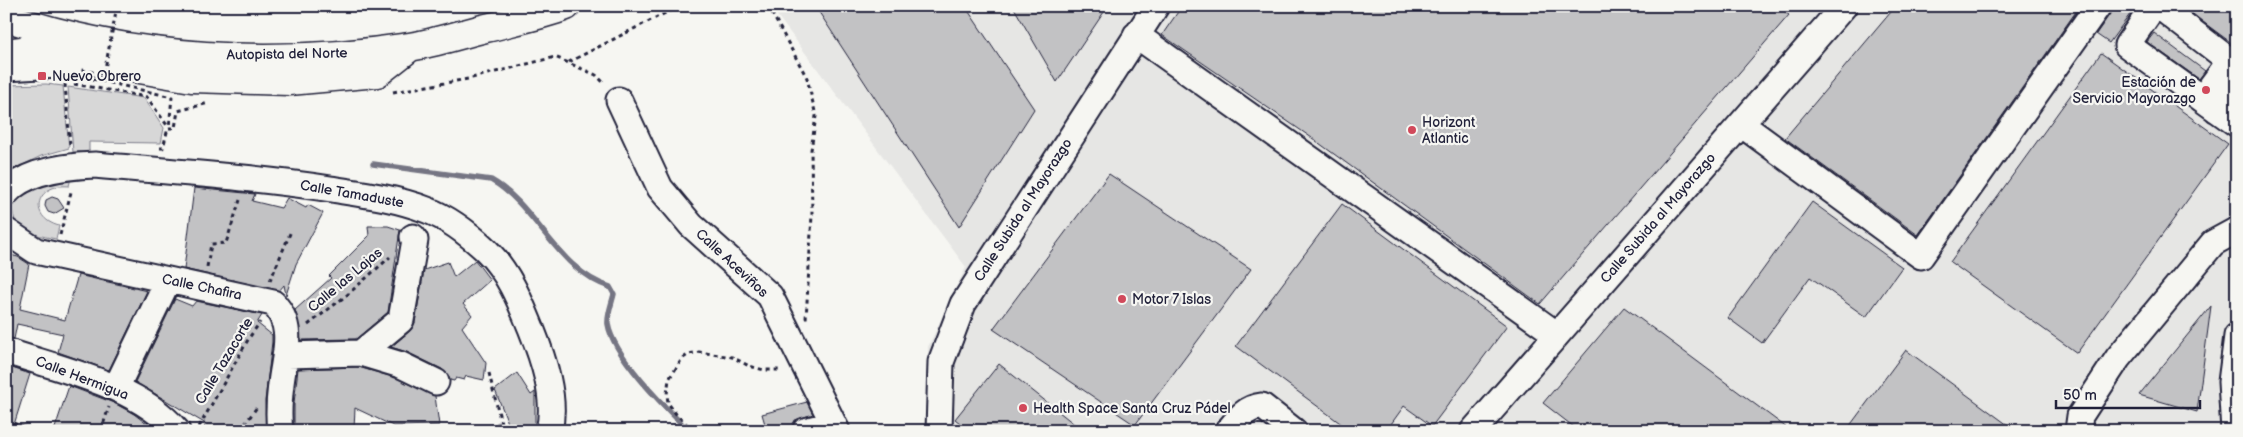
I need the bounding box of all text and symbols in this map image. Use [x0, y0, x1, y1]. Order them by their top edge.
street label: Autopista del Norte [226, 44, 348, 64]
place label: Nuevo Obrero [52, 68, 141, 85]
marker: Nuevo Obrero [36, 70, 48, 82]
place label: Estación de Servicio Mayorazgo [2073, 74, 2196, 107]
marker: Estación de Servicio Mayorazgo [2200, 84, 2212, 96]
place label: Horizont Atlantic [1422, 114, 1476, 147]
marker: Horizont Atlantic [1406, 124, 1418, 136]
street label: Calle Subida al Mayorazgo [970, 135, 1076, 285]
street label: Calle Subida al Mayorazgo [1597, 149, 1719, 287]
street label: Calle Tamaduste [299, 177, 405, 211]
street label: Calle Aceviños [692, 225, 772, 301]
street label: Calle las Lajas [304, 244, 386, 316]
street label: Calle Chafira [161, 270, 244, 304]
place label: Motor 7 Islas [1132, 291, 1211, 308]
marker: Motor 7 Islas [1116, 293, 1128, 305]
street label: Calle Tazacorte [192, 315, 256, 407]
street label: Calle Hermigua [33, 352, 131, 404]
scale bar [2056, 377, 2199, 409]
text: 50 m [2063, 386, 2097, 405]
place label: Health Space Santa Cruz Pádel [1033, 400, 1231, 417]
marker: Health Space Santa Cruz Pádel [1017, 402, 1029, 414]

